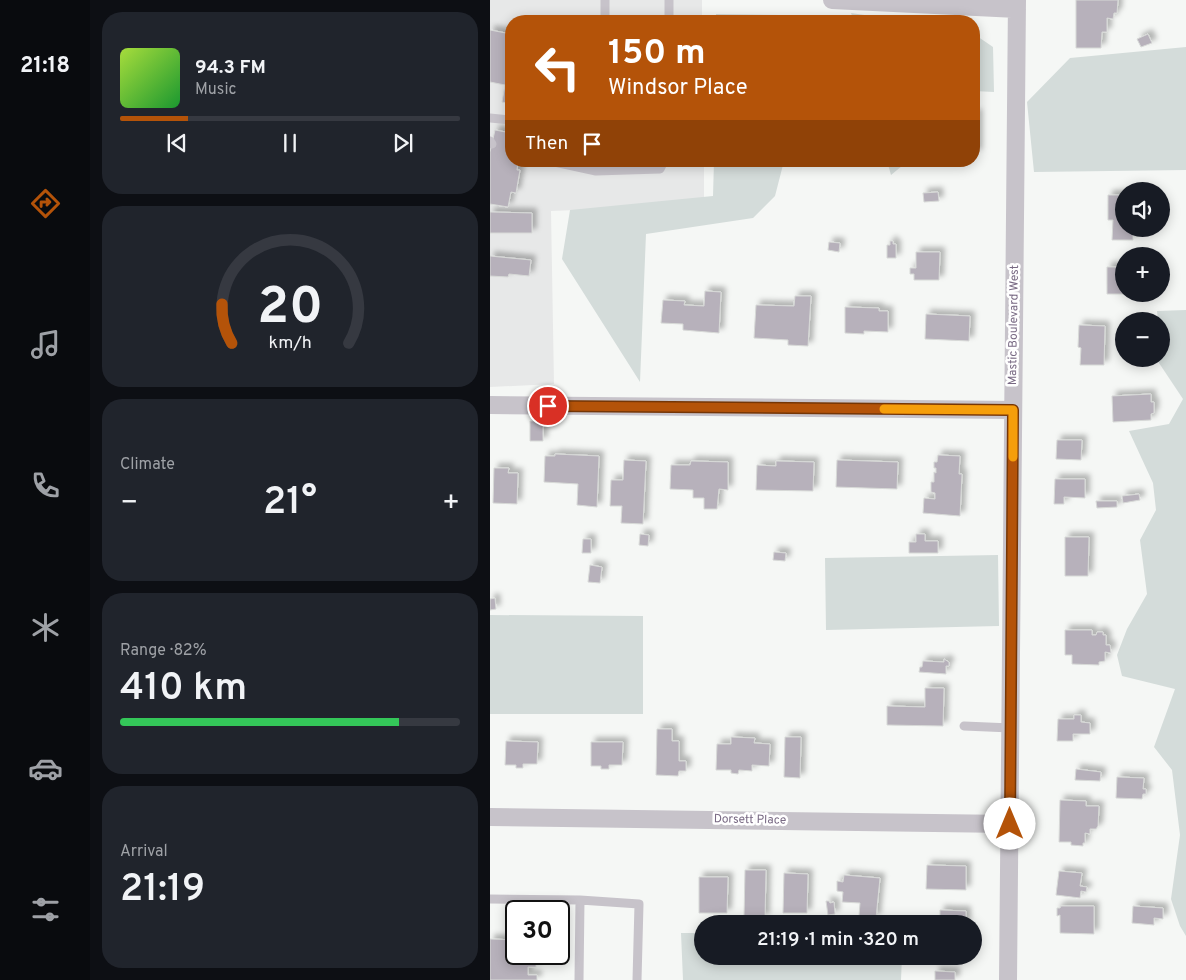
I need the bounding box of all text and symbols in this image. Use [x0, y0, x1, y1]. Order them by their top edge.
text: 150 m [608, 32, 706, 76]
icon: left [525, 35, 590, 100]
text: 21:18 [20, 53, 70, 80]
text: 94.3 FM [195, 56, 266, 80]
text: Windsor Place [608, 75, 748, 102]
text: Music [195, 80, 236, 100]
icon: previous [163, 129, 191, 157]
icon: pause [276, 129, 304, 157]
icon: next [389, 129, 417, 157]
icon: arrive [578, 130, 606, 158]
text: Then [525, 132, 568, 156]
map controls [1115, 182, 1170, 367]
button: sound [1115, 182, 1170, 237]
icon: directions [28, 186, 63, 221]
button: + [1115, 247, 1170, 302]
street label: Mastic Boulevard West [1005, 265, 1023, 385]
text: 20 [257, 276, 323, 342]
button: − [1115, 312, 1170, 367]
icon: music [28, 327, 63, 362]
text: km/h [268, 332, 312, 355]
pin [527, 385, 569, 427]
icon: arrive [534, 392, 562, 420]
text: Climate [120, 455, 175, 475]
icon: phone [28, 468, 63, 503]
text: 21° [263, 479, 317, 528]
text: − [120, 486, 138, 522]
text: + [442, 486, 460, 522]
icon: climate [28, 610, 63, 645]
text: Range · 82% [120, 641, 207, 661]
text: 410 km [120, 665, 247, 714]
icon: car [28, 751, 63, 786]
position arrow [983, 797, 1035, 849]
street label: Dorsett Place [714, 811, 786, 829]
text: Arrival [120, 842, 168, 862]
text: 21:19 [120, 866, 205, 915]
icon: filters [28, 892, 63, 927]
speed limit sign: 30 [505, 900, 570, 965]
text: 21:19 · 1 min · 320 m [757, 928, 919, 952]

